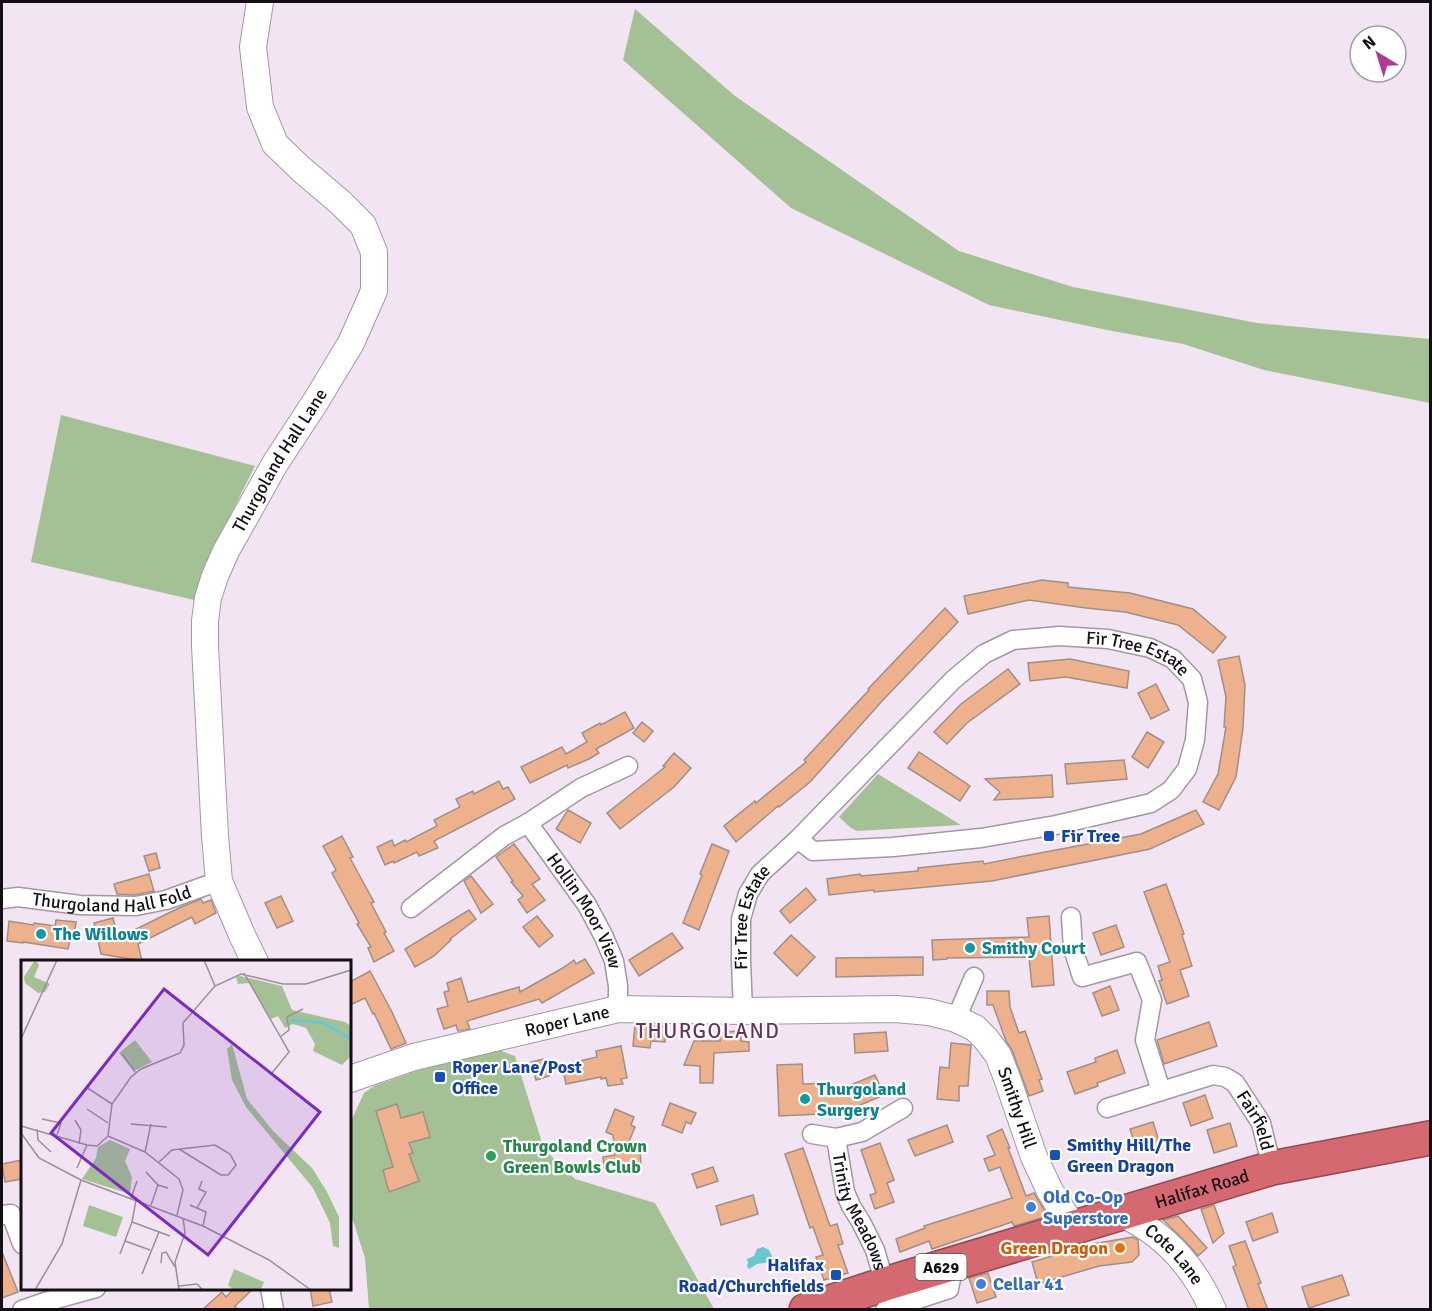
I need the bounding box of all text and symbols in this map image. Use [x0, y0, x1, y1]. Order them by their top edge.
north arrow [1348, 24, 1408, 84]
text: N [1359, 32, 1380, 54]
street label: Thurgoland Hall Lane [228, 385, 332, 536]
street label: Fir Tree Estate [1086, 627, 1194, 681]
place label: Fir Tree [1061, 825, 1120, 847]
marker: Fir Tree [1042, 829, 1056, 843]
street label: Hollin Moor View [542, 848, 626, 970]
street label: Fir Tree Estate [730, 859, 774, 970]
street label: Thurgoland Hall Fold [31, 881, 194, 917]
place label: The Willows [53, 923, 148, 945]
marker: The Willows [34, 927, 48, 941]
place label: Smithy Court [982, 937, 1086, 959]
marker: Smithy Court [963, 941, 977, 955]
inset map [21, 960, 351, 1290]
street label: Roper Lane [523, 1000, 612, 1042]
district label: THURGOLAND [636, 1018, 780, 1044]
place label: Roper Lane/Post Office [452, 1056, 582, 1099]
street label: Smithy Hill [993, 1064, 1041, 1151]
marker: Roper Lane/Post Office [433, 1070, 447, 1084]
place label: Thurgoland Surgery [817, 1078, 907, 1121]
street label: Fairfield [1232, 1086, 1278, 1152]
marker: Thurgoland Surgery [798, 1092, 812, 1106]
place label: Smithy Hill/The Green Dragon [1067, 1134, 1191, 1177]
place label: Thurgoland Crown Green Bowls Club [503, 1135, 647, 1178]
marker: Smithy Hill/The Green Dragon [1048, 1148, 1062, 1162]
marker: Thurgoland Crown Green Bowls Club [484, 1149, 498, 1163]
street label: Trinity Meadows [828, 1151, 891, 1273]
street label: Halifax Road [1152, 1165, 1252, 1214]
place label: Old Co-Op Superstore [1043, 1186, 1129, 1229]
marker: Old Co-Op Superstore [1024, 1200, 1038, 1214]
street label: Cote Lane [1141, 1219, 1208, 1289]
place label: Green Dragon [1001, 1237, 1108, 1259]
marker: Green Dragon [1113, 1241, 1127, 1255]
place label: Halifax Road/Churchfields [678, 1254, 824, 1297]
road number: A629 [916, 1254, 966, 1280]
marker: Halifax Road/Churchfields [829, 1268, 843, 1282]
place label: Cellar 41 [993, 1273, 1064, 1295]
marker: Cellar 41 [974, 1277, 988, 1291]

